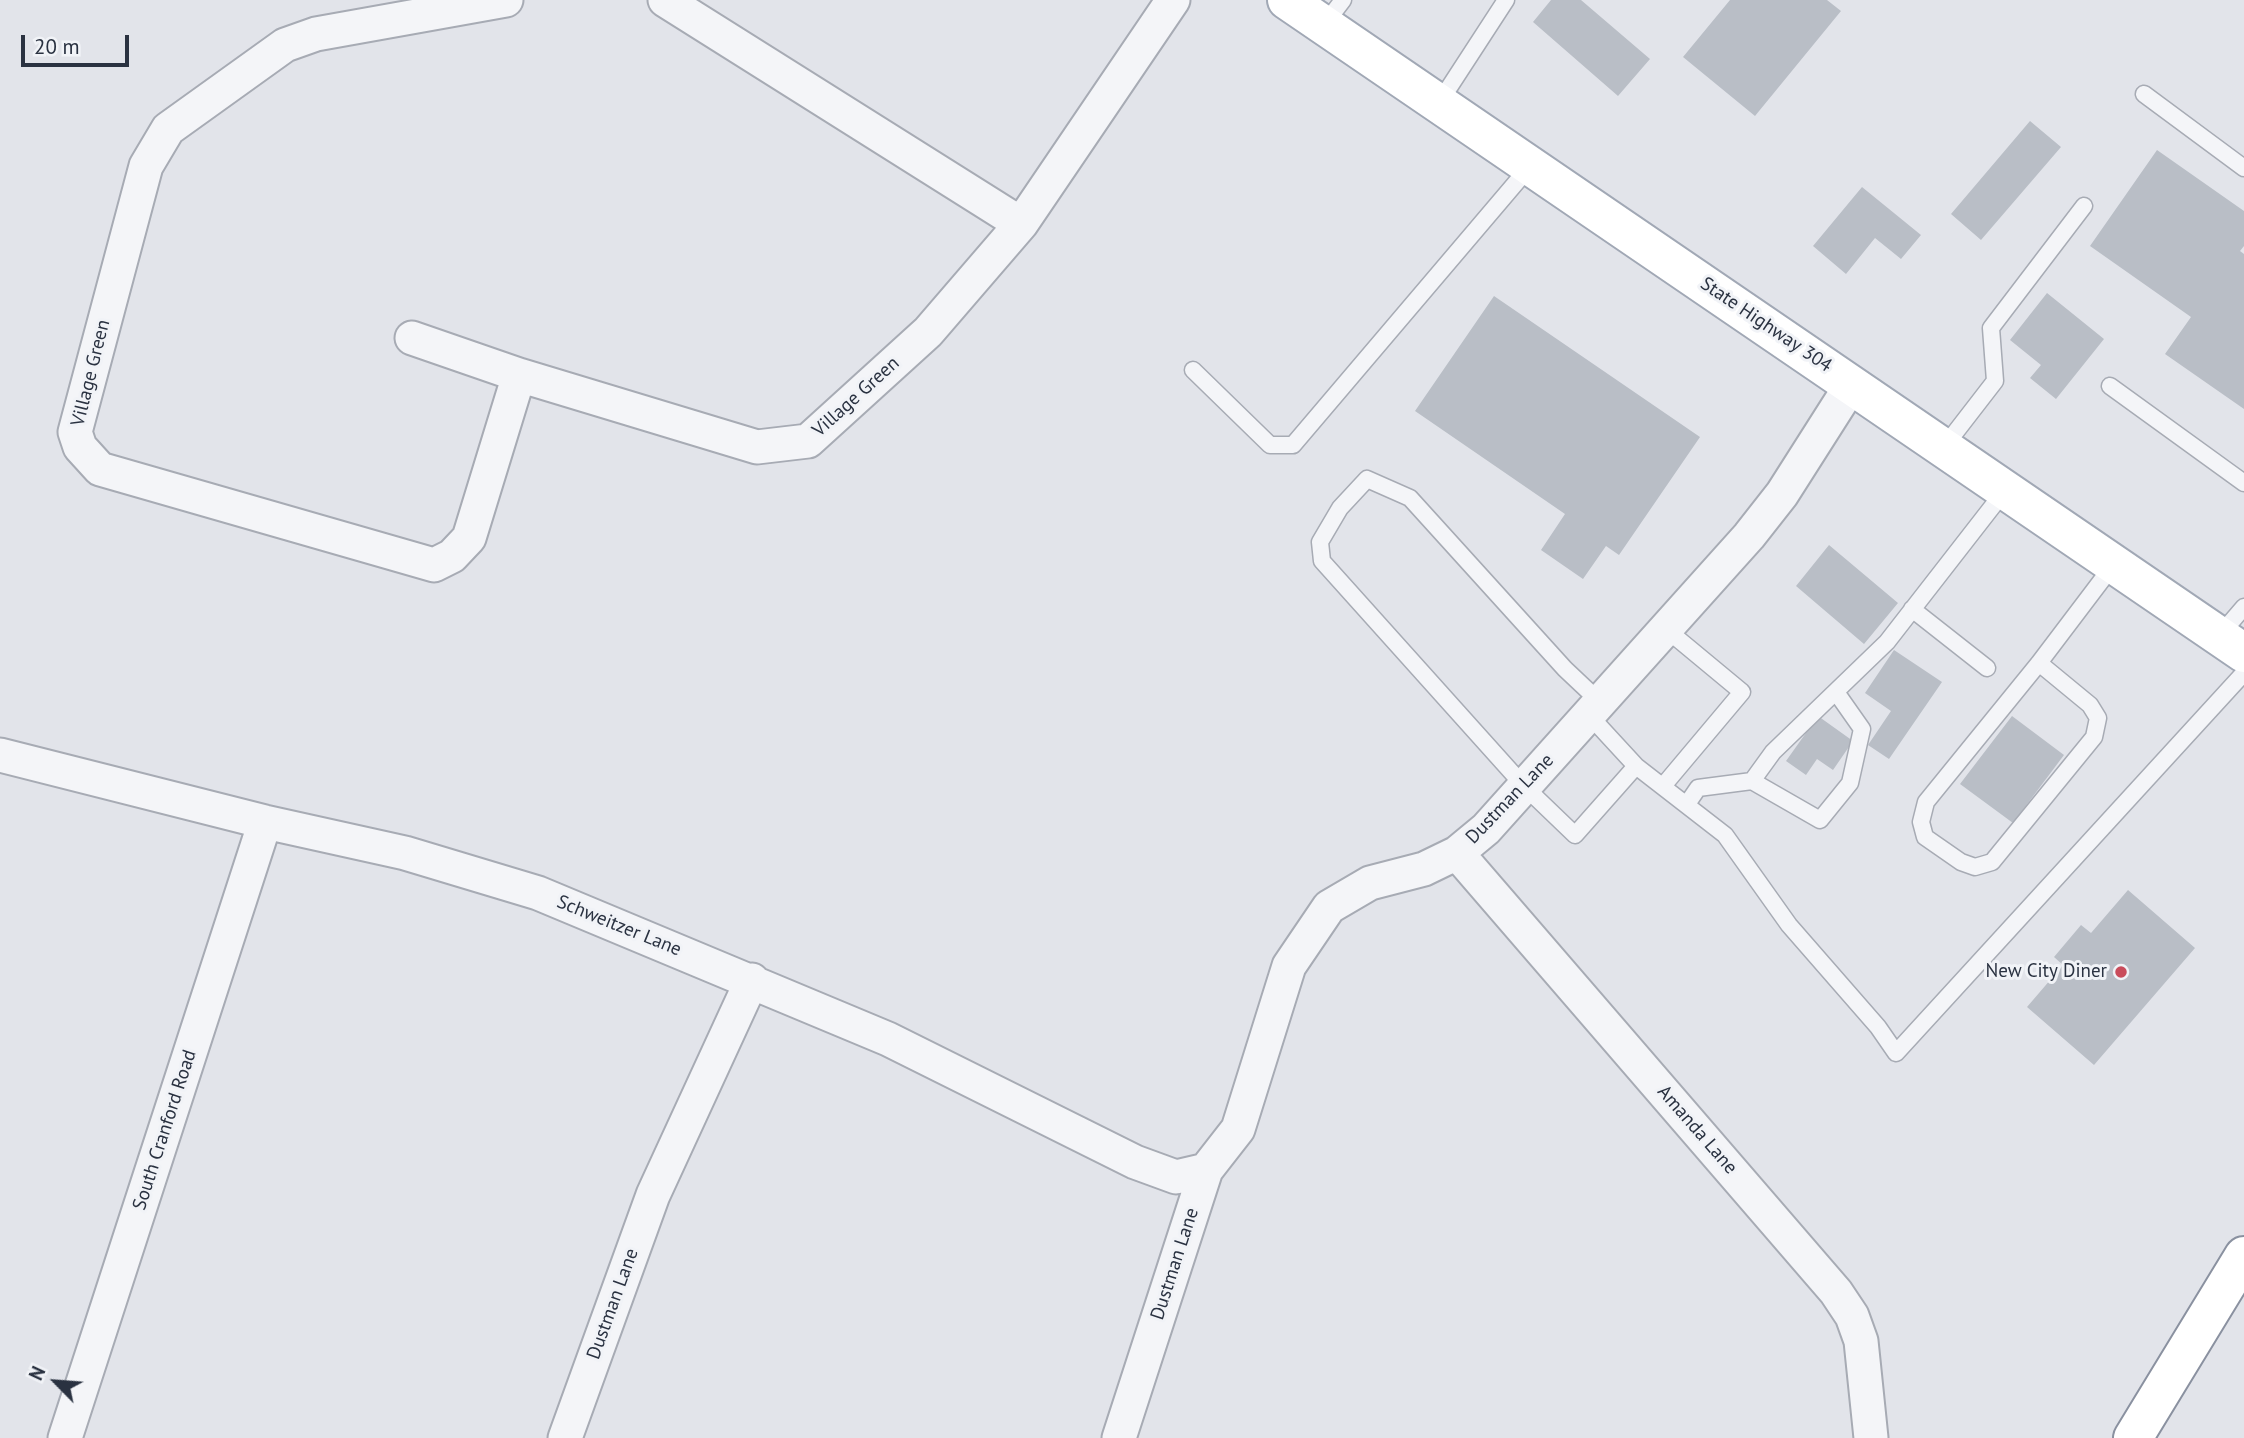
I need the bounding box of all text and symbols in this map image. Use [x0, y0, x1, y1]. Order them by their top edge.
scale bar [24, 21, 133, 65]
text: 20 m [34, 33, 80, 60]
street label: State Highway 304 [1696, 273, 1836, 377]
street label: Village Green [67, 317, 115, 429]
street label: Village Green [808, 352, 904, 442]
street label: Dustman Lane [1461, 749, 1559, 849]
street label: Schweitzer Lane [553, 891, 685, 961]
place label: New City Diner [1985, 961, 2107, 983]
marker: New City Diner [2113, 964, 2129, 980]
street label: South Cranford Road [128, 1047, 202, 1213]
street label: Amanda Lane [1652, 1081, 1742, 1179]
street label: Dustman Lane [1146, 1205, 1204, 1323]
street label: Dustman Lane [582, 1245, 644, 1363]
north arrow [21, 1347, 91, 1417]
text: N [23, 1362, 50, 1384]

